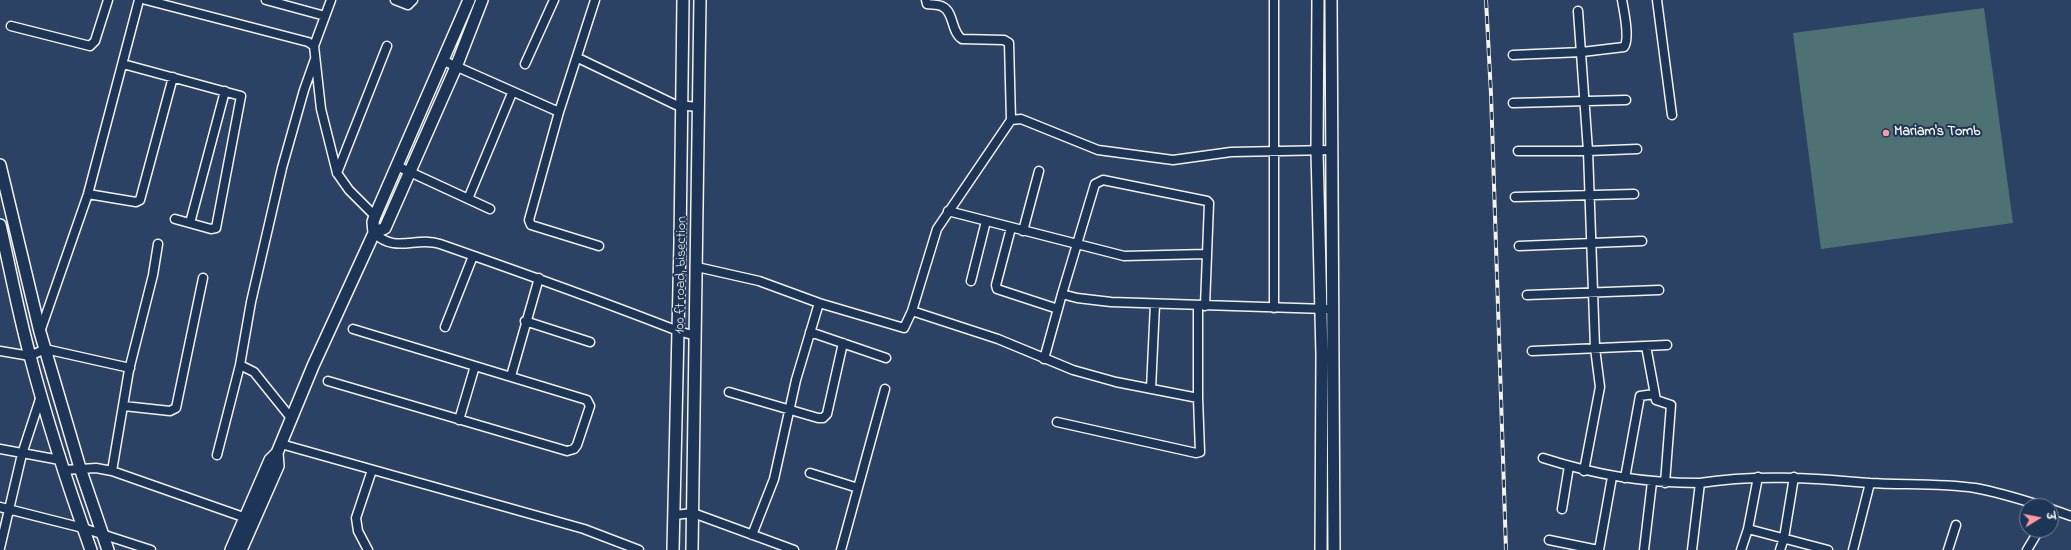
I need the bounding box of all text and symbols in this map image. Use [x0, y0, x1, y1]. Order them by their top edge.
place label: Mariam's Tomb [1894, 125, 1980, 141]
marker: Mariam's Tomb [1881, 128, 1891, 138]
street label: 100 ft road, bisection [673, 216, 691, 334]
north arrow [2019, 498, 2059, 538]
text: उ [2041, 511, 2058, 521]

